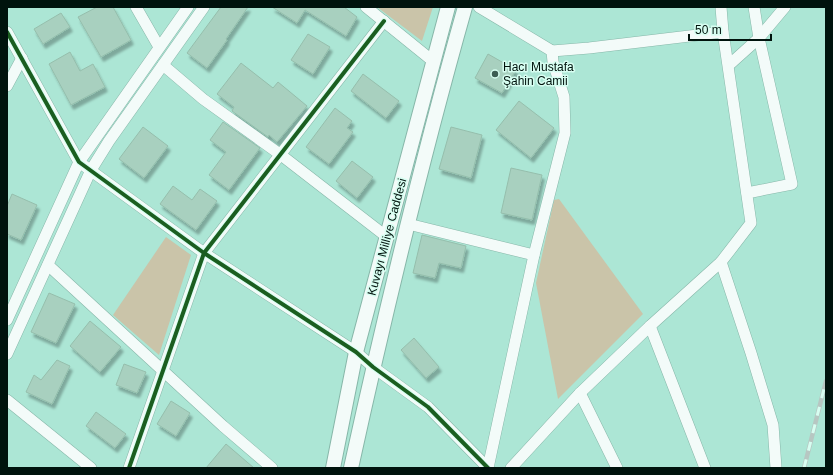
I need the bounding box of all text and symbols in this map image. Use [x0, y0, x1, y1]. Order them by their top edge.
scale bar [689, 16, 771, 42]
text: 50 m [695, 23, 722, 37]
place label: Hacı Mustafa Şahin Camii [503, 60, 574, 88]
marker: Hacı Mustafa Şahin Camii [490, 69, 500, 79]
street label: Kuvayı Milliye Caddesi [365, 177, 409, 297]

